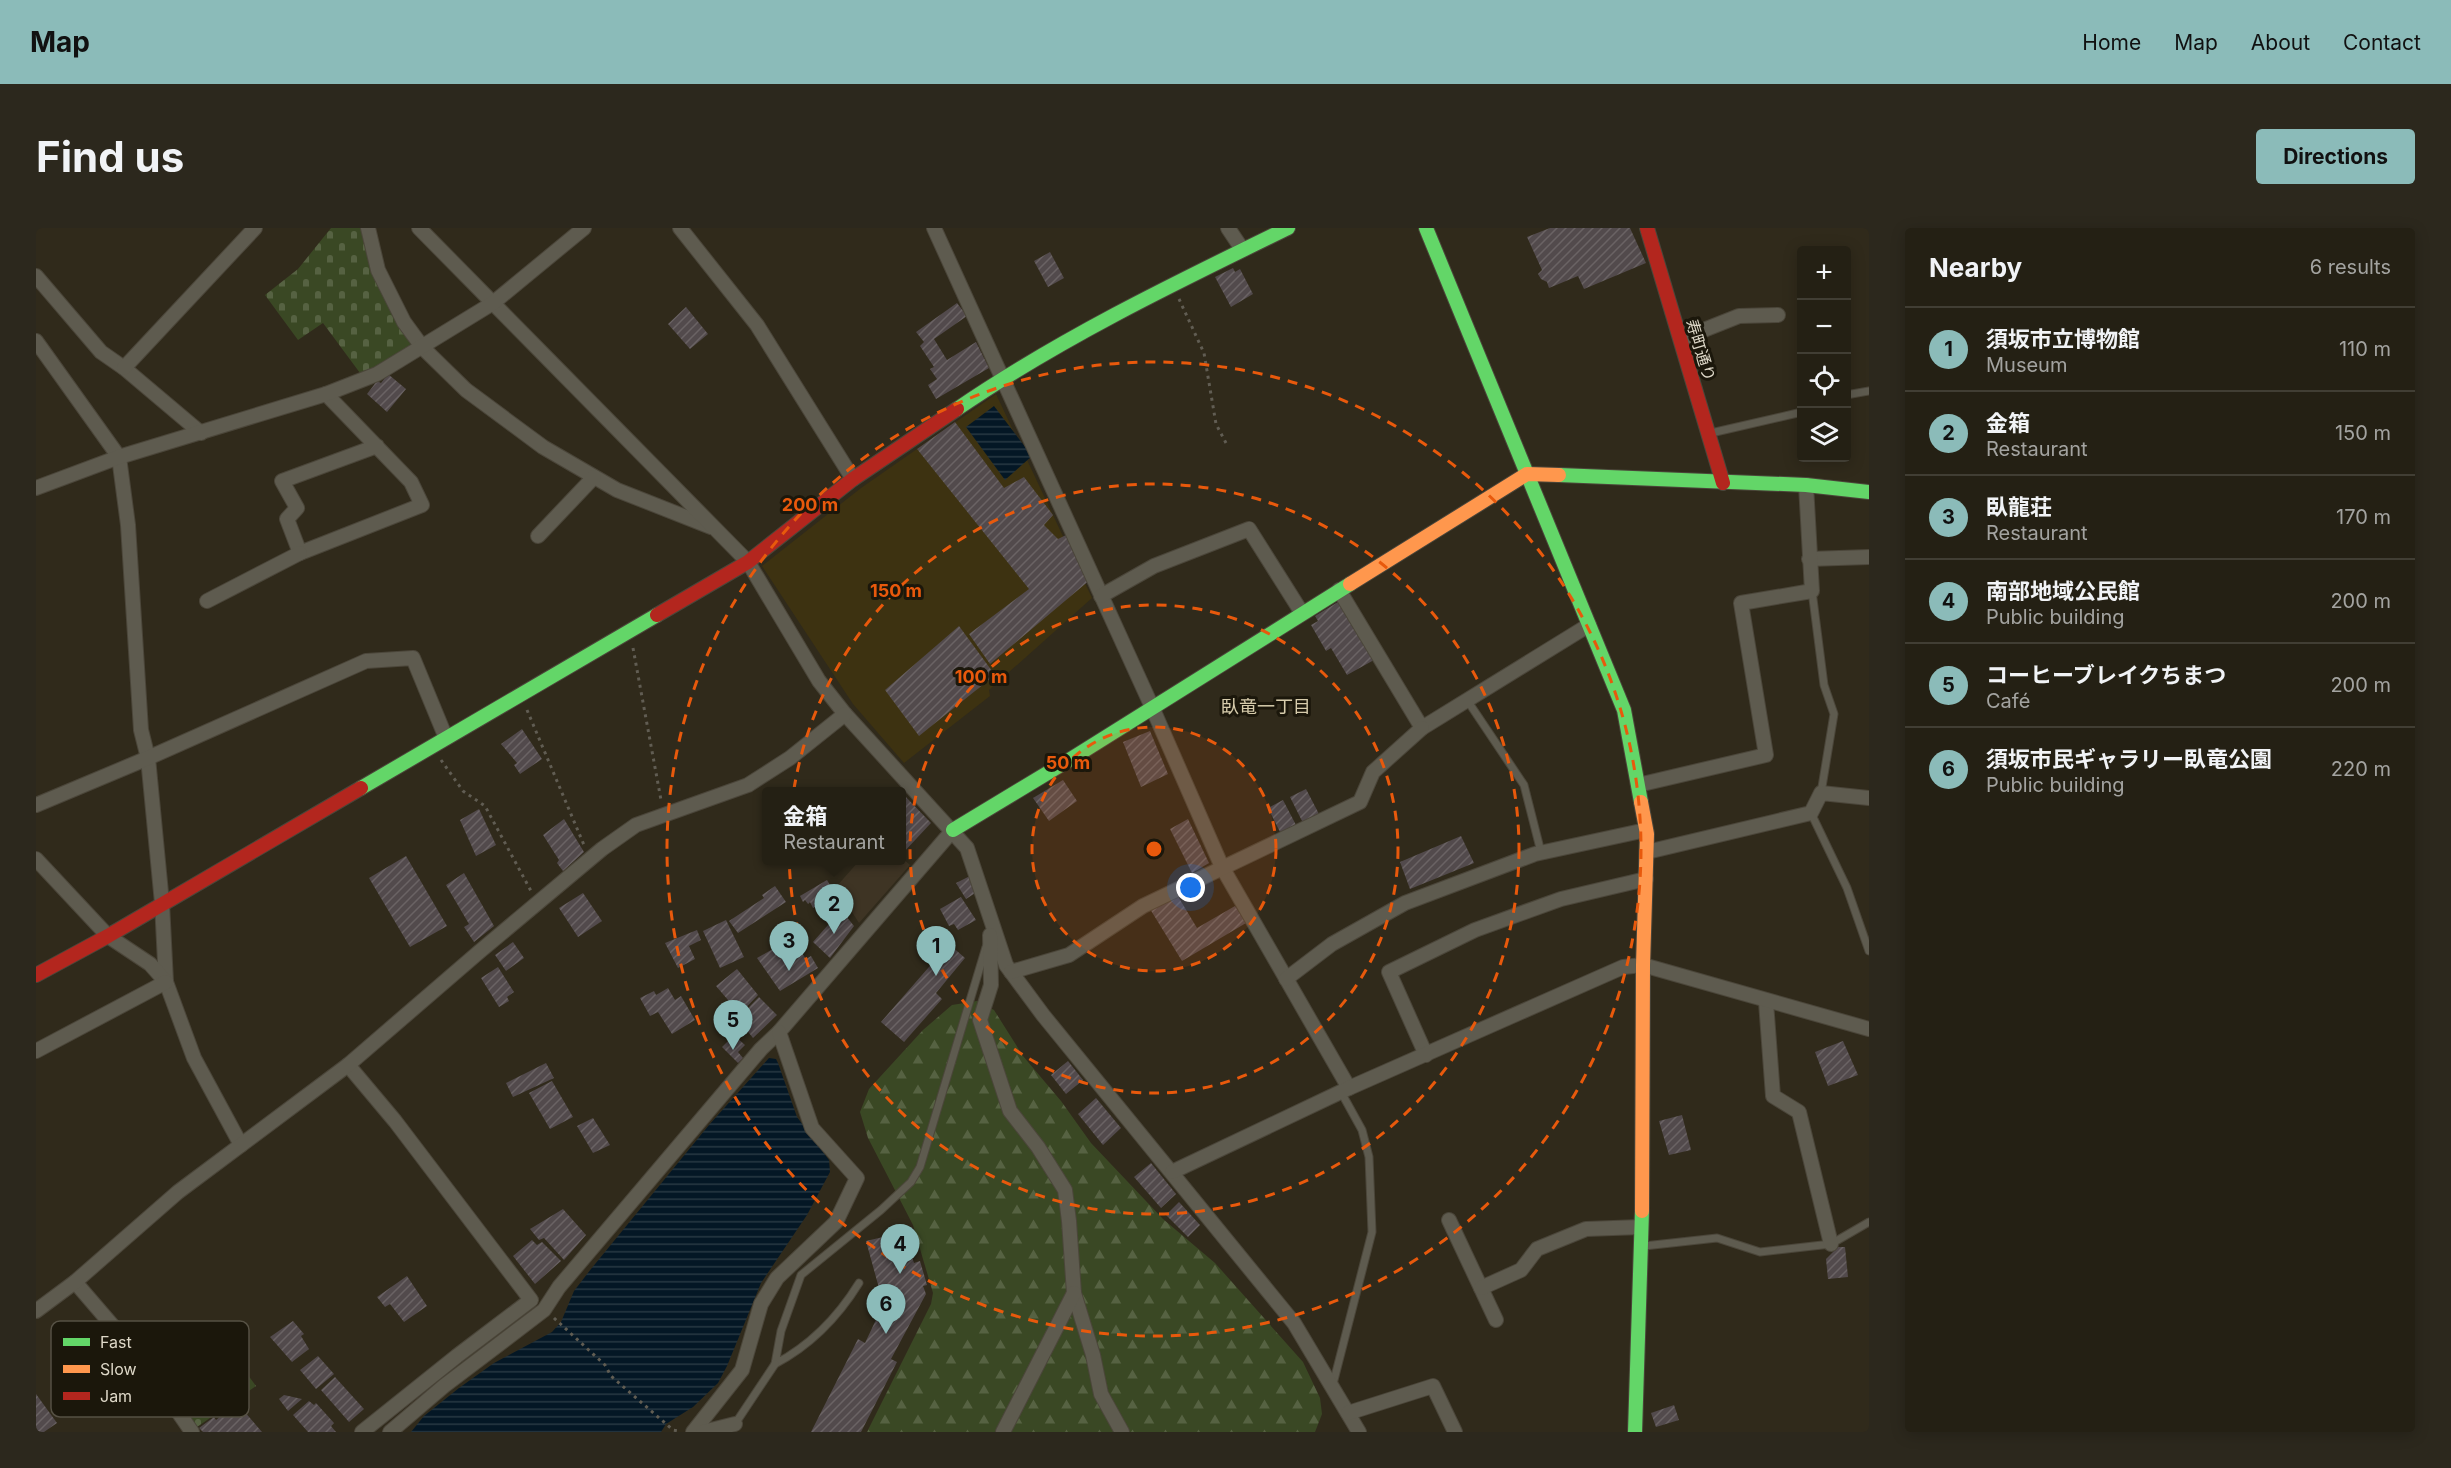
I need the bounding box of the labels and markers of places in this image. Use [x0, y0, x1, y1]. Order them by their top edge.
centre of rings [1144, 839, 1164, 859]
pin: 2 [814, 884, 854, 934]
pin: 3 [770, 922, 808, 971]
pin: 1 [916, 926, 956, 976]
pin: 5 [714, 1000, 752, 1050]
pin: 4 [880, 1224, 920, 1274]
pin: 6 [866, 1284, 906, 1334]

